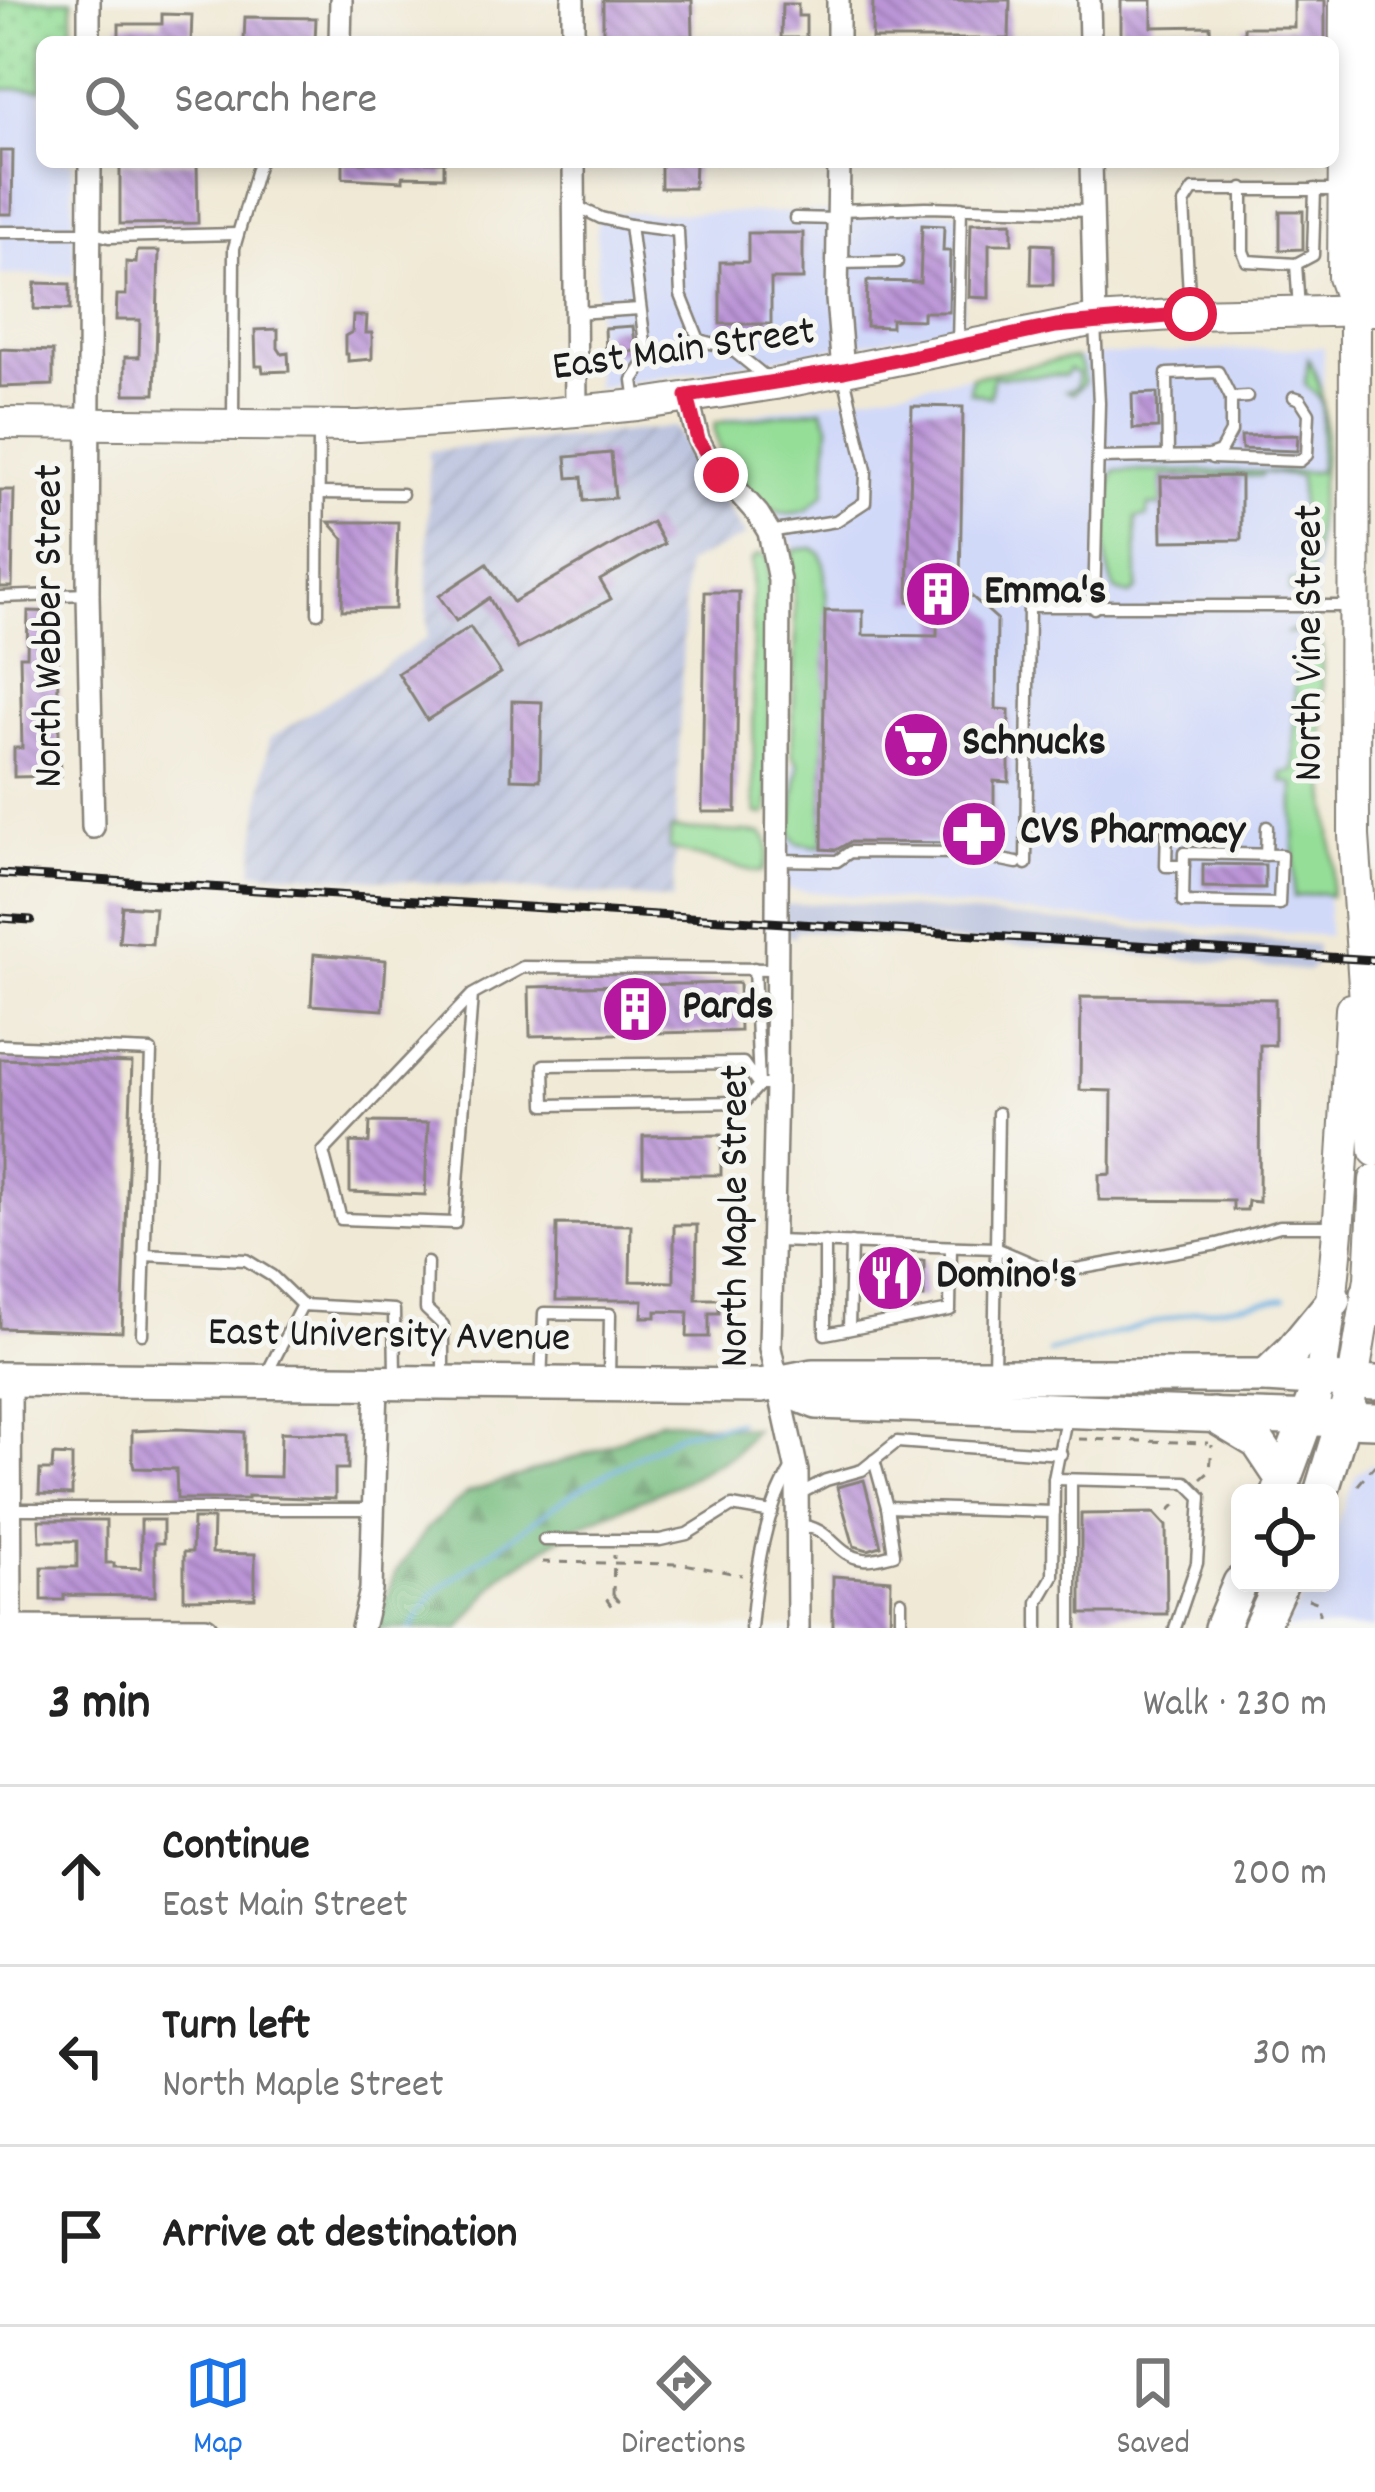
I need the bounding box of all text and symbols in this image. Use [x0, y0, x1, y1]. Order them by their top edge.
search box [36, 36, 1339, 168]
icon: search [78, 69, 144, 135]
text: Search here [174, 70, 377, 134]
route start [1163, 287, 1217, 341]
street label: East Main Street [549, 304, 819, 400]
route end [694, 448, 748, 502]
street label: North Webber Street [22, 464, 82, 788]
street label: North Vine Street [1282, 505, 1342, 781]
building icon: Emma's [903, 559, 973, 629]
place label: Emma's [984, 564, 1106, 624]
supermarket icon: Schnucks [881, 710, 951, 780]
place label: Schnucks [962, 715, 1106, 775]
pharmacy icon: CVS Pharmacy [939, 799, 1009, 869]
place label: CVS Pharmacy [1020, 804, 1247, 864]
building icon: Pards [600, 974, 670, 1044]
place label: Pards [682, 979, 774, 1039]
street label: North Maple Street [708, 1064, 768, 1368]
restaurant icon: Domino's [855, 1243, 925, 1313]
place label: Domino's [936, 1248, 1077, 1308]
street label: East University Avenue [207, 1305, 571, 1371]
map controls [1231, 1484, 1339, 1592]
button: locate [1231, 1484, 1339, 1592]
text: 3 min [48, 1670, 150, 1742]
text: Walk · 230 m [1143, 1679, 1327, 1734]
text: Continue [162, 1816, 310, 1880]
icon: ahead [48, 1843, 114, 1909]
text: 200 m [1232, 1848, 1327, 1903]
text: East Main Street [162, 1880, 408, 1935]
text: Turn left [162, 1996, 310, 2060]
icon: left [48, 2023, 114, 2089]
text: 30 m [1253, 2028, 1327, 2083]
text: North Maple Street [162, 2060, 444, 2115]
icon: arrive [48, 2203, 114, 2269]
text: Arrive at destination [162, 2204, 517, 2268]
tab: Map [185, 2350, 251, 2469]
tab: Directions [621, 2350, 746, 2469]
tab: Saved [1116, 2350, 1190, 2469]

